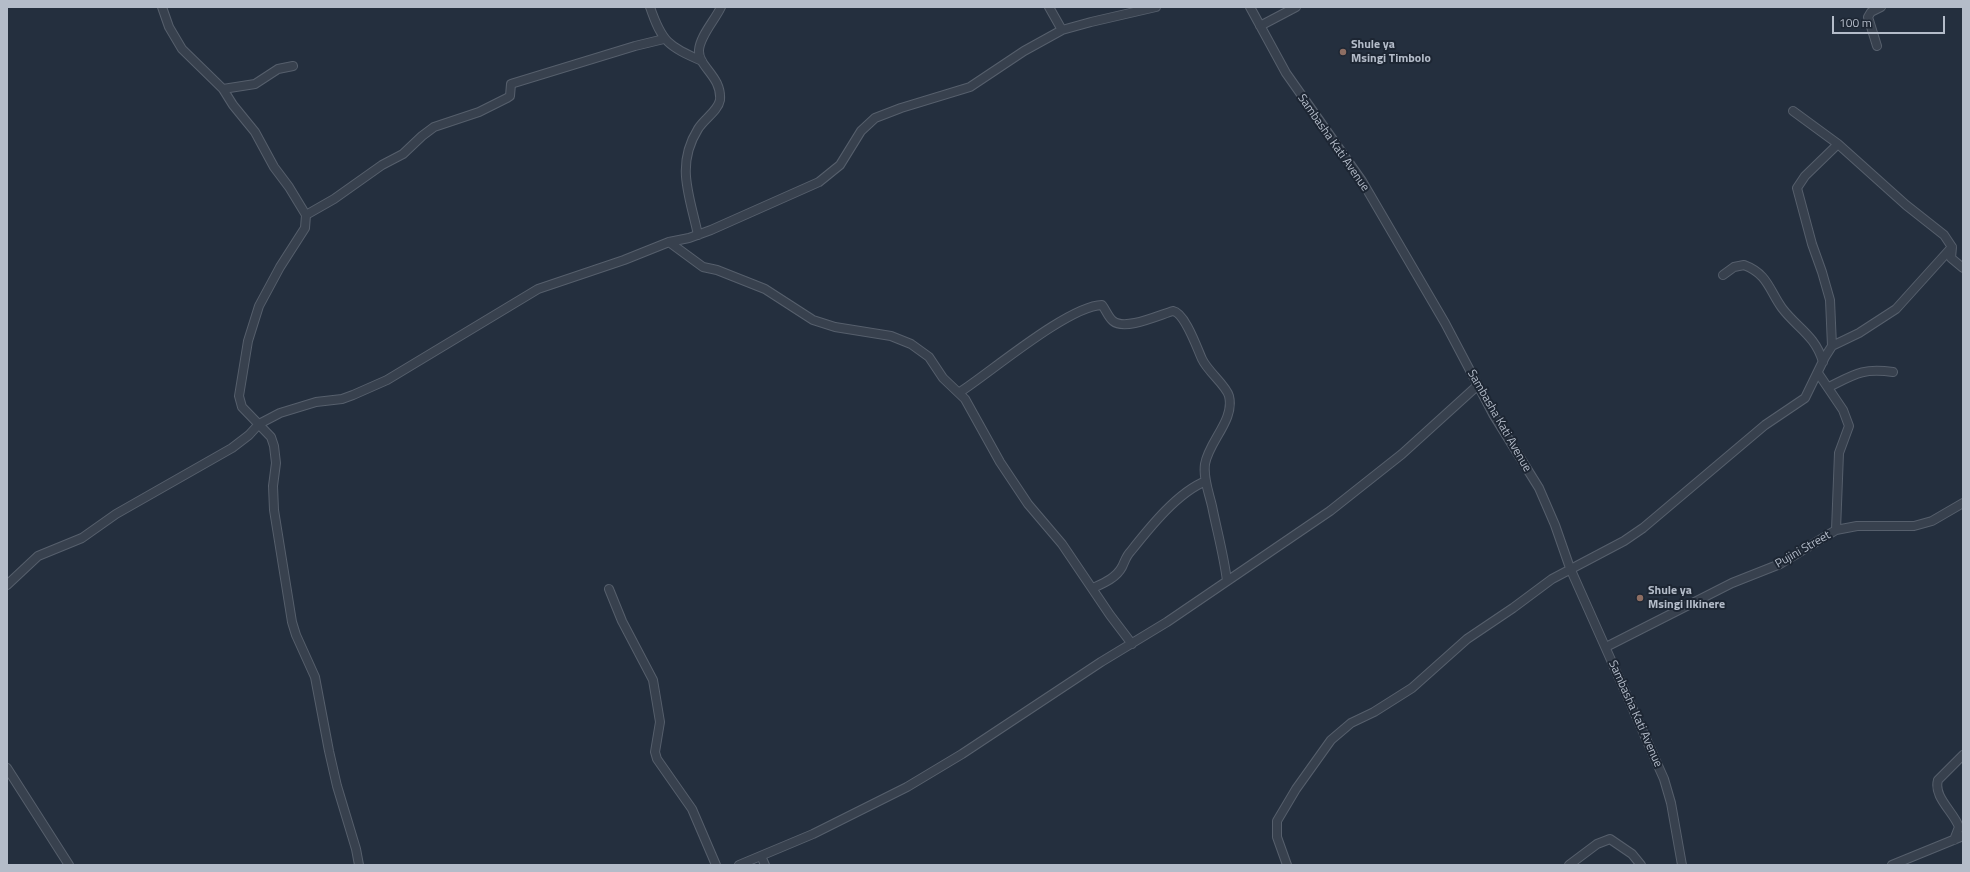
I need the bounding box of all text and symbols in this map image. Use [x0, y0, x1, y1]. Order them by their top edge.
scale bar [1834, 8, 1947, 34]
text: 100 m [1839, 13, 1872, 32]
place label: Shule ya Msingi Timbolo [1351, 38, 1431, 66]
marker: Shule ya Msingi Timbolo [1338, 47, 1348, 57]
street label: Sambasha Kati Avenue [1294, 92, 1372, 194]
street label: Sambasha Kati Avenue [1464, 367, 1534, 475]
street label: Pujini Street [1773, 528, 1833, 572]
place label: Shule ya Msingi Ilkinere [1648, 584, 1725, 612]
marker: Shule ya Msingi Ilkinere [1635, 593, 1645, 603]
street label: Sambasha Kati Avenue [1605, 658, 1665, 770]

